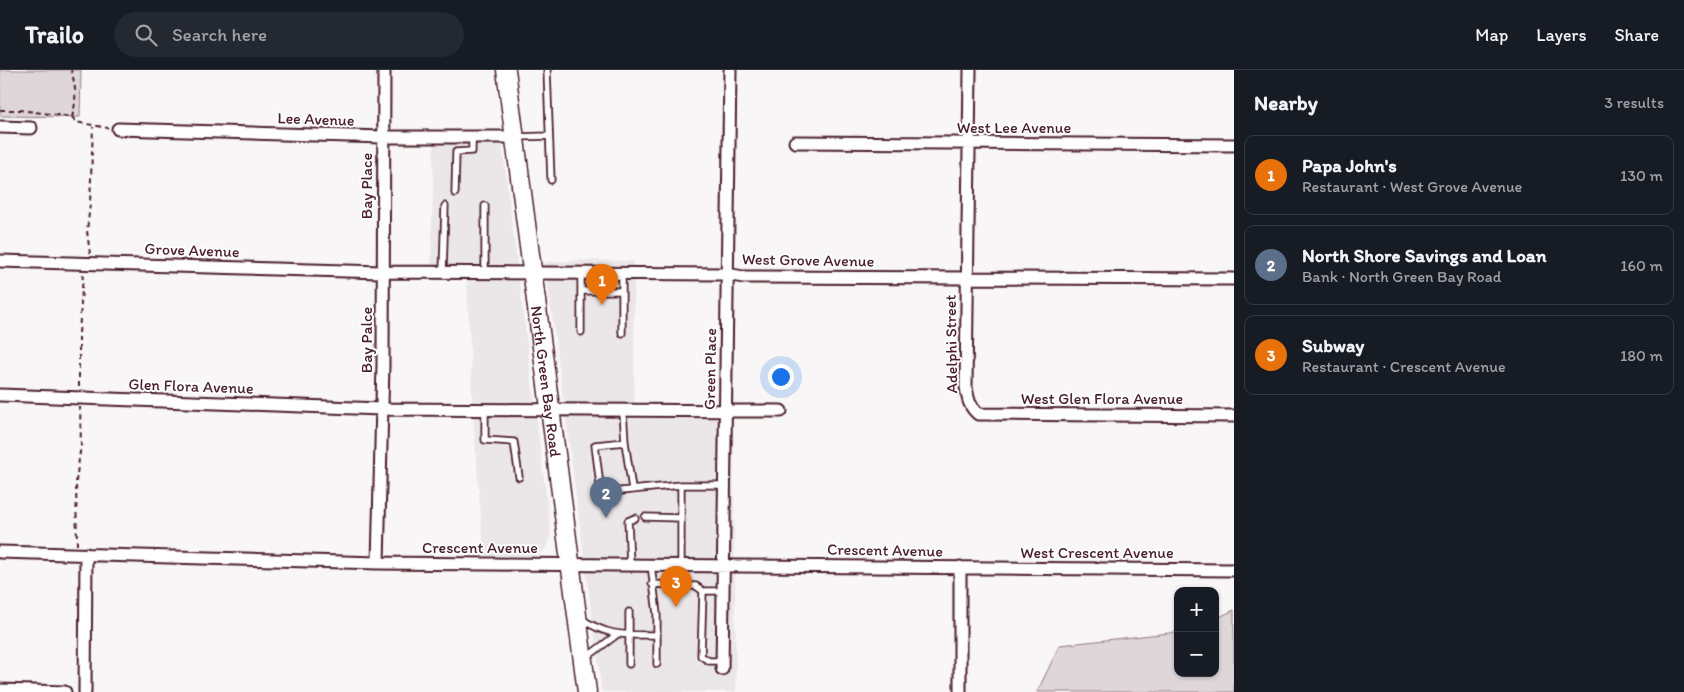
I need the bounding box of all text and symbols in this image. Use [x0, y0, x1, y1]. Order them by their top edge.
search box [114, 12, 464, 57]
text: Trailo [25, 20, 84, 49]
icon: search [132, 21, 160, 49]
text: Search here [172, 23, 267, 46]
text: Map [1475, 24, 1508, 46]
text: Layers [1536, 24, 1586, 46]
text: Share [1614, 24, 1659, 46]
text: Nearby [1254, 90, 1318, 115]
text: 3 results [1604, 93, 1664, 112]
street label: Lee Avenue [277, 108, 355, 130]
street label: West Lee Avenue [957, 118, 1072, 137]
street label: Bay Place [357, 153, 376, 219]
text: Papa John's [1302, 154, 1397, 177]
text: 1 [1267, 166, 1275, 185]
text: 130 m [1620, 166, 1663, 185]
text: Restaurant · West Grove Avenue [1302, 177, 1522, 196]
street label: Grove Avenue [144, 239, 240, 261]
text: North Shore Savings and Loan [1302, 244, 1547, 267]
street label: West Grove Avenue [742, 249, 875, 271]
text: 2 [1267, 256, 1275, 275]
text: 160 m [1620, 256, 1663, 275]
pin: 1 [586, 264, 618, 305]
text: Bank · North Green Bay Road [1302, 267, 1502, 286]
street label: Adelphi Street [941, 295, 961, 393]
street label: North Green Bay Road [527, 304, 566, 458]
street label: Bay Palce [357, 307, 376, 373]
street label: Green Place [700, 328, 720, 410]
text: Subway [1302, 334, 1364, 357]
text: 3 [1267, 346, 1275, 365]
text: 180 m [1620, 346, 1663, 365]
text: Restaurant · Crescent Avenue [1302, 357, 1506, 376]
your location [768, 364, 794, 390]
street label: Glen Flora Avenue [128, 374, 254, 398]
street label: West Glen Flora Avenue [1021, 389, 1183, 408]
pin: 2 [590, 477, 622, 518]
street label: Crescent Avenue [422, 538, 538, 557]
street label: Crescent Avenue [827, 539, 943, 561]
street label: West Crescent Avenue [1020, 543, 1174, 562]
pin: 3 [660, 566, 692, 607]
map controls [1174, 587, 1219, 677]
button: + [1174, 587, 1219, 632]
button: − [1174, 632, 1219, 677]

